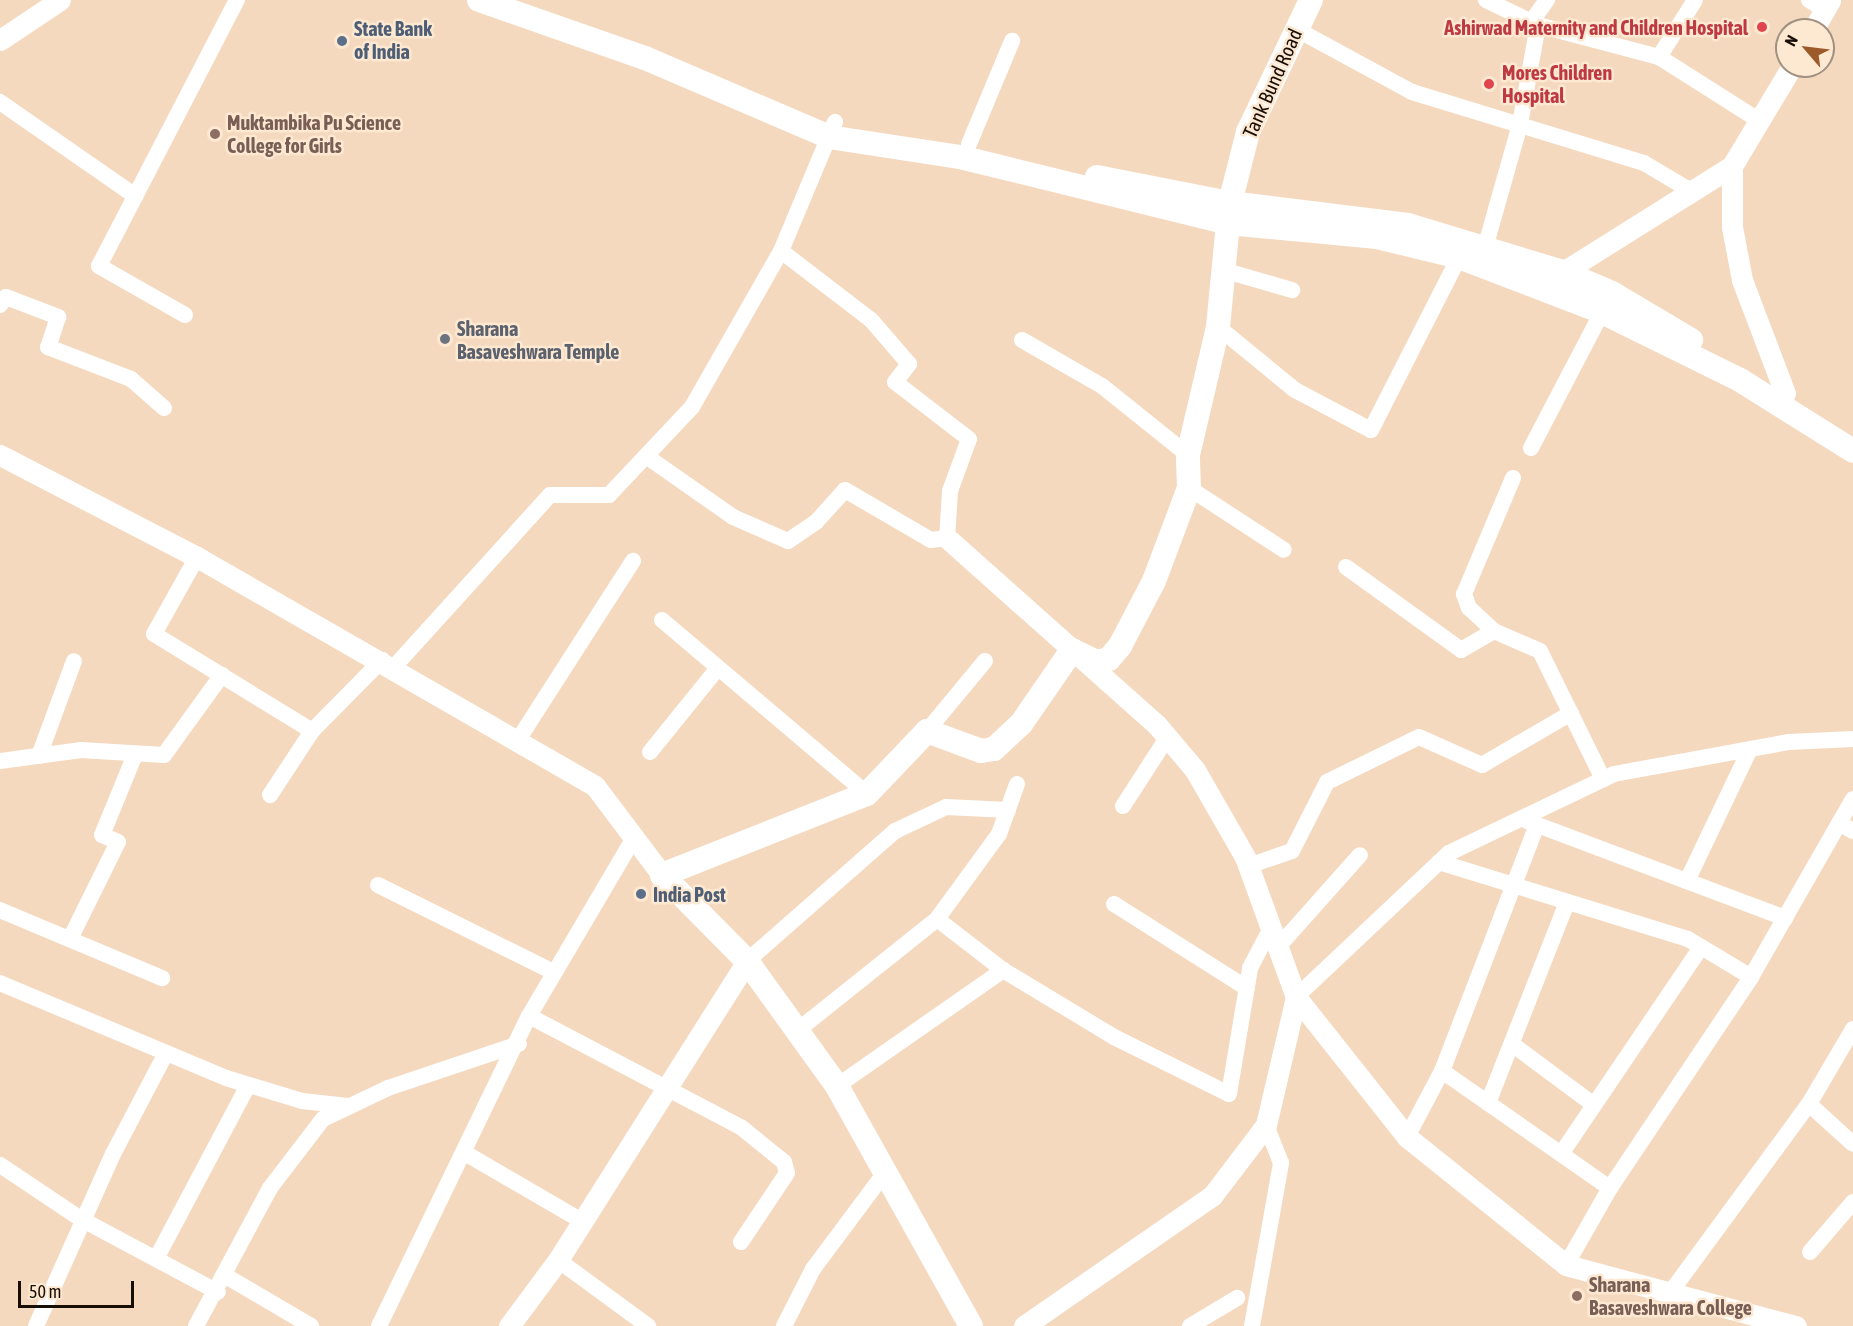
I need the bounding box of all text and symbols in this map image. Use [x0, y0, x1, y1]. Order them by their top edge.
place label: Ashirwad Maternity and Children Hospital [1444, 15, 1748, 39]
place label: State Bank of India [354, 17, 432, 64]
marker: Ashirwad Maternity and Children Hospital [1753, 18, 1771, 36]
north arrow [1775, 18, 1835, 78]
street label: Tank Bund Road [1237, 25, 1307, 141]
text: N [1781, 32, 1801, 49]
marker: State Bank of India [335, 34, 349, 48]
place label: Mores Children Hospital [1502, 60, 1612, 107]
marker: Mores Children Hospital [1480, 75, 1498, 93]
place label: Muktambika Pu Science College for Girls [227, 110, 401, 157]
marker: Muktambika Pu Science College for Girls [208, 127, 222, 141]
place label: Sharana Basaveshwara Temple [457, 316, 619, 363]
marker: Sharana Basaveshwara Temple [438, 332, 452, 346]
place label: India Post [653, 882, 726, 906]
marker: India Post [634, 887, 648, 901]
scale bar [21, 1269, 136, 1307]
place label: Sharana Basaveshwara College [1589, 1272, 1752, 1319]
text: 50 m [29, 1281, 61, 1302]
marker: Sharana Basaveshwara College [1570, 1289, 1584, 1303]

